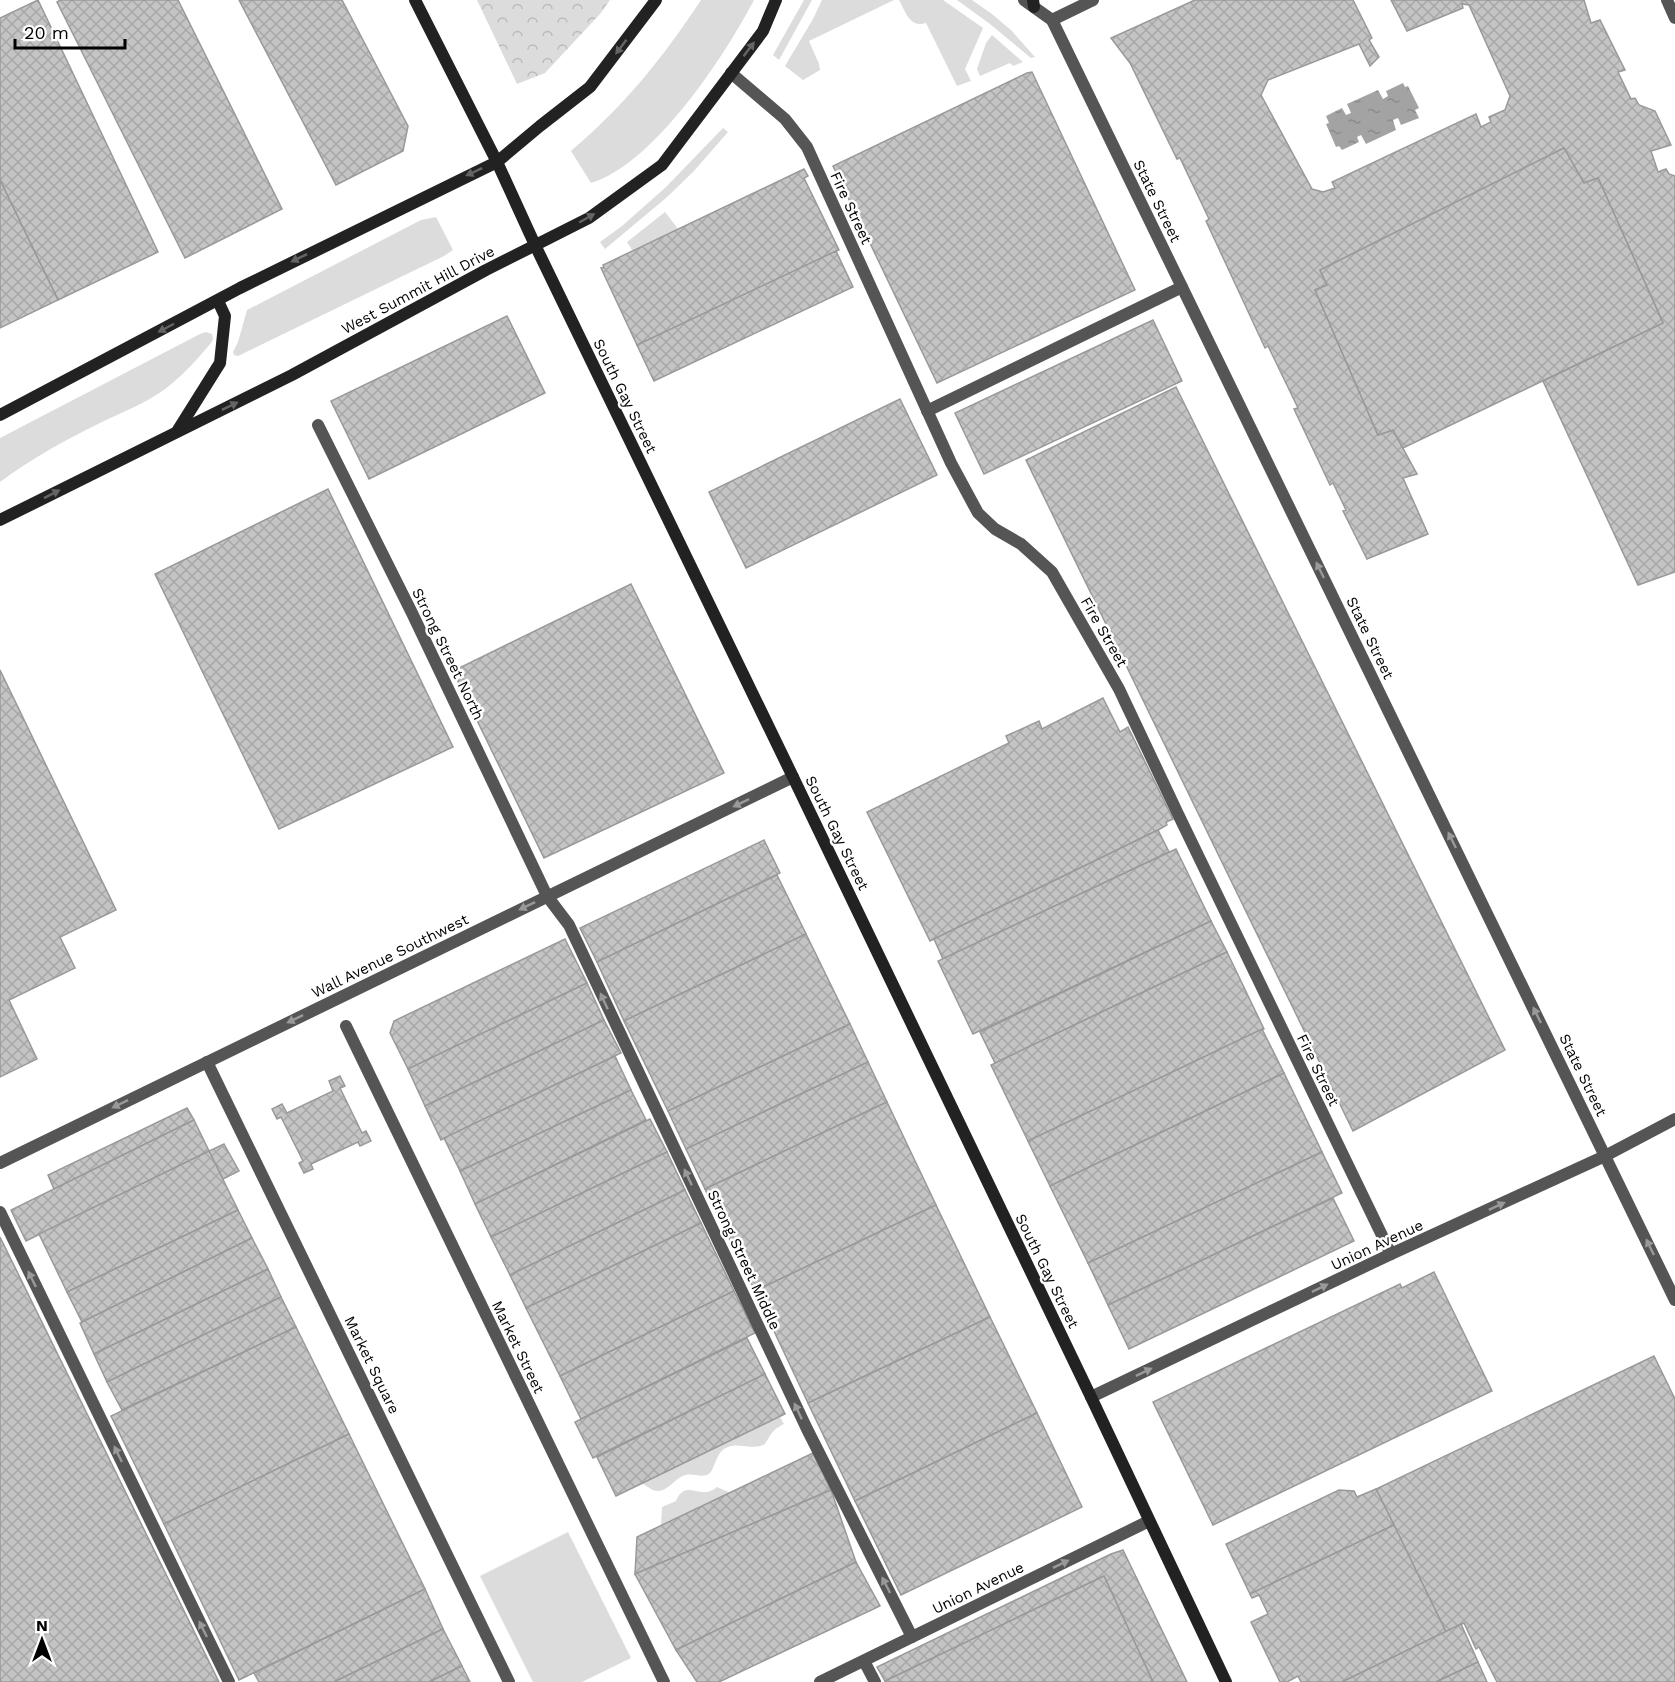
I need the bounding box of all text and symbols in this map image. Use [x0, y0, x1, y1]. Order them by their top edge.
scale bar [15, 12, 124, 50]
text: 20 m [24, 22, 69, 43]
one-way arrow [615, 39, 627, 54]
one-way arrow [743, 42, 755, 58]
street label: State Street [1129, 157, 1185, 246]
one-way arrow [466, 168, 483, 177]
street label: Fire Street [826, 169, 876, 248]
one-way arrow [579, 213, 596, 223]
street label: West Summit Hill Drive [338, 242, 498, 338]
one-way arrow [291, 254, 308, 263]
one-way arrow [157, 323, 174, 333]
street label: South Gay Street [589, 336, 661, 457]
one-way arrow [221, 401, 238, 410]
one-way arrow [44, 489, 61, 499]
one-way arrow [1316, 562, 1325, 579]
street label: Strong Street North [408, 585, 488, 723]
street label: Fire Street [1077, 594, 1132, 671]
street label: State Street [1342, 594, 1398, 683]
street label: South Gay Street [801, 773, 873, 894]
one-way arrow [732, 798, 749, 807]
one-way arrow [1447, 831, 1456, 848]
one-way arrow [519, 902, 536, 911]
street label: Wall Avenue Southwest [309, 910, 472, 1002]
one-way arrow [600, 993, 609, 1010]
one-way arrow [1532, 1007, 1542, 1024]
one-way arrow [287, 1014, 304, 1024]
street label: Fire Street [1293, 1031, 1343, 1110]
street label: State Street [1555, 1031, 1611, 1120]
one-way arrow [111, 1099, 129, 1109]
one-way arrow [683, 1169, 692, 1186]
street label: Strong Street Middle [704, 1187, 784, 1333]
one-way arrow [1488, 1201, 1505, 1210]
street label: South Gay Street [1011, 1211, 1083, 1332]
street label: Union Avenue [1328, 1216, 1426, 1274]
one-way arrow [1645, 1239, 1654, 1256]
one-way arrow [28, 1270, 37, 1287]
one-way arrow [1311, 1284, 1328, 1293]
street label: Market Street [488, 1298, 548, 1397]
street label: Market Square [341, 1313, 403, 1417]
one-way arrow [1135, 1368, 1152, 1377]
one-way arrow [794, 1402, 803, 1419]
one-way arrow [113, 1446, 122, 1463]
street label: Union Avenue [929, 1558, 1027, 1618]
one-way arrow [1053, 1559, 1070, 1568]
one-way arrow [881, 1576, 890, 1593]
north arrow [12, 1610, 72, 1670]
text: N [36, 1616, 48, 1635]
one-way arrow [199, 1621, 208, 1638]

